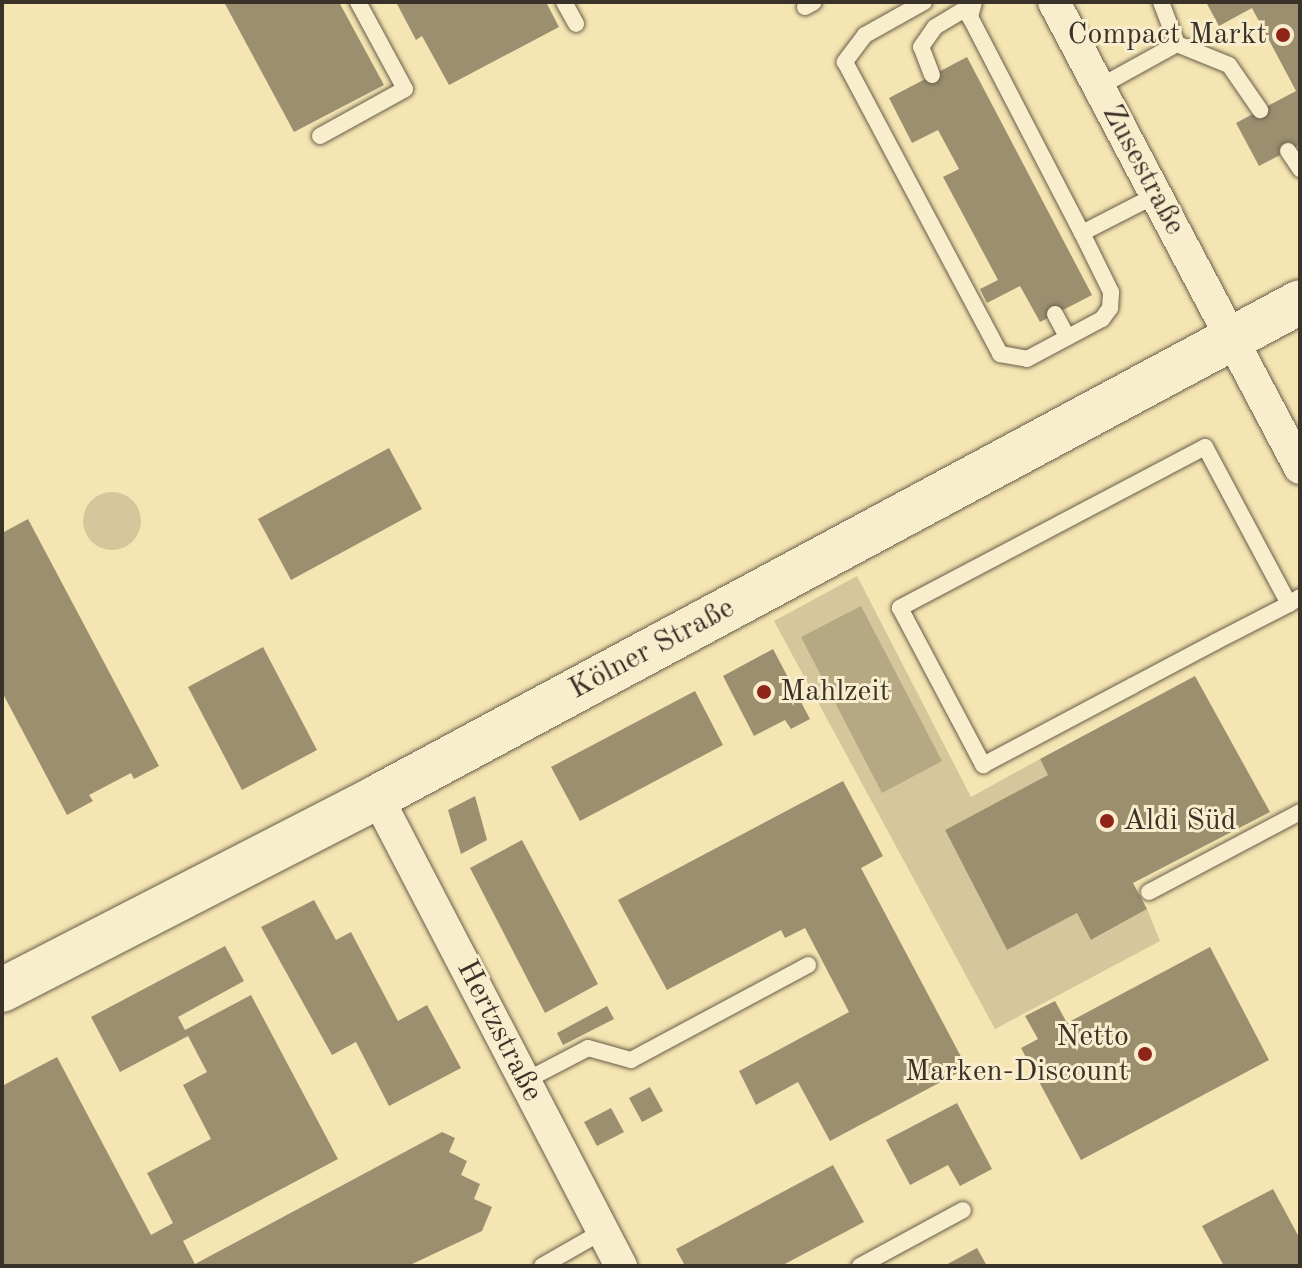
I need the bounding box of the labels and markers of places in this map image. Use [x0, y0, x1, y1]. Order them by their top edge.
place label: Compact Markt [1068, 17, 1267, 53]
marker: Compact Markt [1274, 26, 1292, 44]
place label: Mahlzeit [780, 674, 890, 710]
marker: Mahlzeit [755, 683, 773, 701]
place label: Aldi Süd [1123, 803, 1236, 839]
marker: Aldi Süd [1098, 812, 1116, 830]
place label: Netto Marken-Discount [905, 1019, 1129, 1090]
marker: Netto Marken-Discount [1136, 1045, 1154, 1063]

